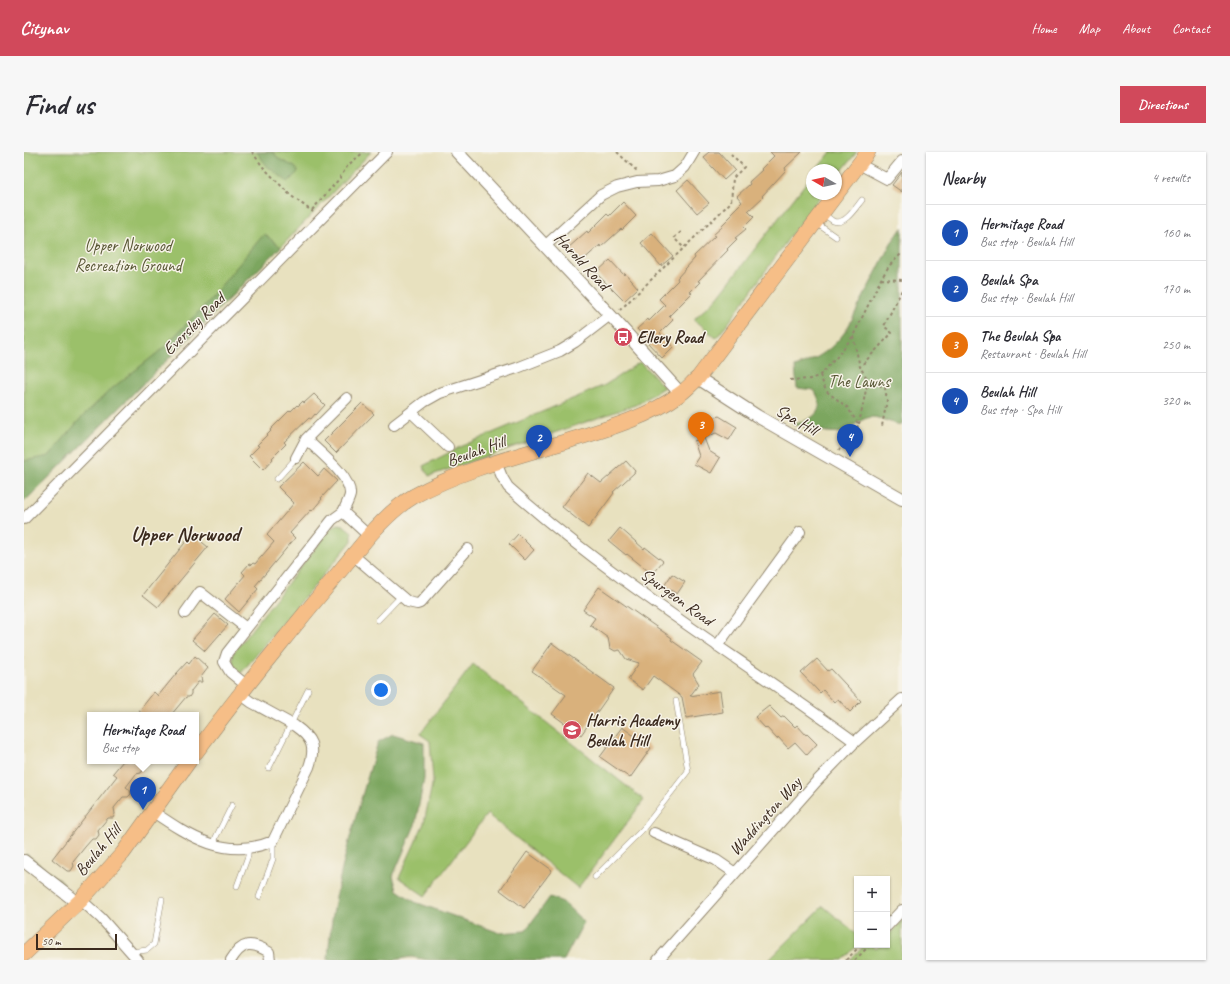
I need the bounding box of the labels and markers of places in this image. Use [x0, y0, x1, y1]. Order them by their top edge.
bus stop icon: Ellery Road [612, 326, 634, 348]
place label: Ellery Road [637, 327, 706, 348]
pin: 3 [688, 412, 714, 445]
pin: 4 [837, 424, 863, 457]
pin: 2 [526, 425, 552, 458]
place label: Harris Academy Beulah Hill [586, 710, 681, 751]
school or university icon: Harris Academy Beulah Hill [561, 719, 583, 741]
pin: 1 [130, 777, 156, 810]

